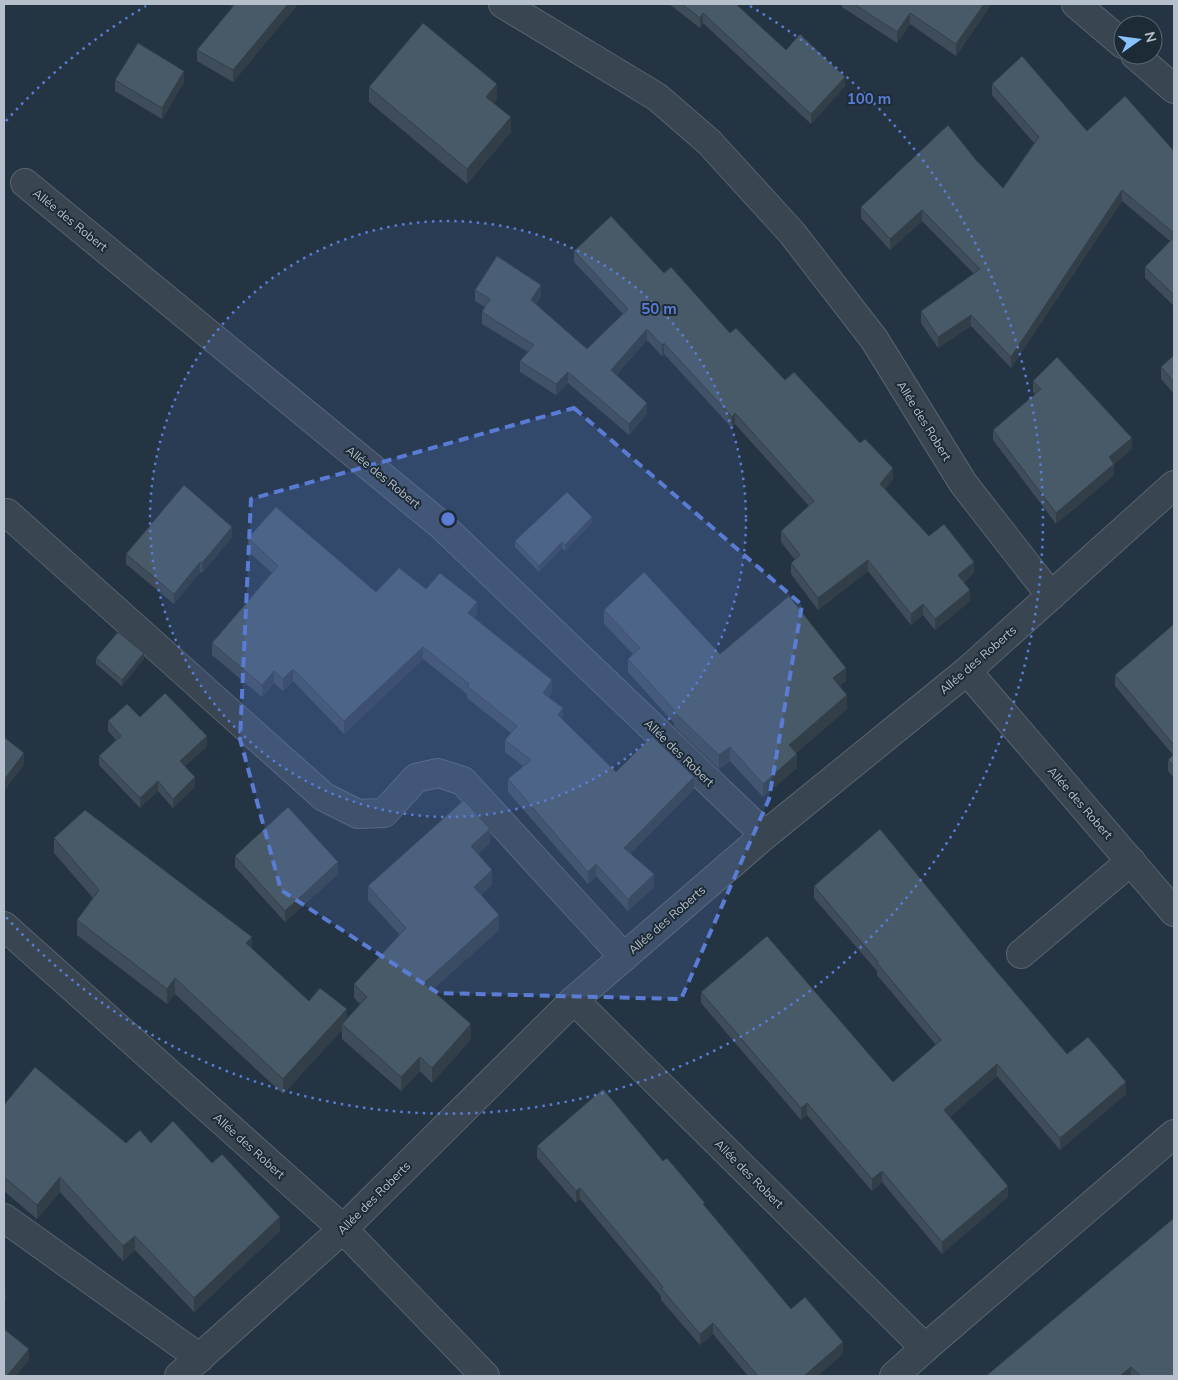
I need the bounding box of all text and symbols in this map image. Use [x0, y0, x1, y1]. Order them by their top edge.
north arrow [1113, 15, 1163, 65]
text: N [1141, 30, 1161, 44]
text: 100 m [847, 89, 891, 108]
street label: Allée des Robert [30, 185, 110, 254]
text: 50 m [641, 299, 677, 318]
street label: Allée des Robert [894, 378, 955, 463]
street label: Allée des Robert [343, 442, 423, 511]
centre of rings [439, 510, 457, 528]
street label: Allée des Roberts [936, 622, 1019, 697]
street label: Allée des Robert [641, 716, 717, 790]
street label: Allée des Robert [1045, 763, 1116, 842]
street label: Allée des Roberts [625, 882, 708, 957]
street label: Allée des Robert [210, 1110, 288, 1182]
street label: Allée des Robert [712, 1136, 787, 1211]
street label: Allée des Roberts [334, 1158, 413, 1237]

